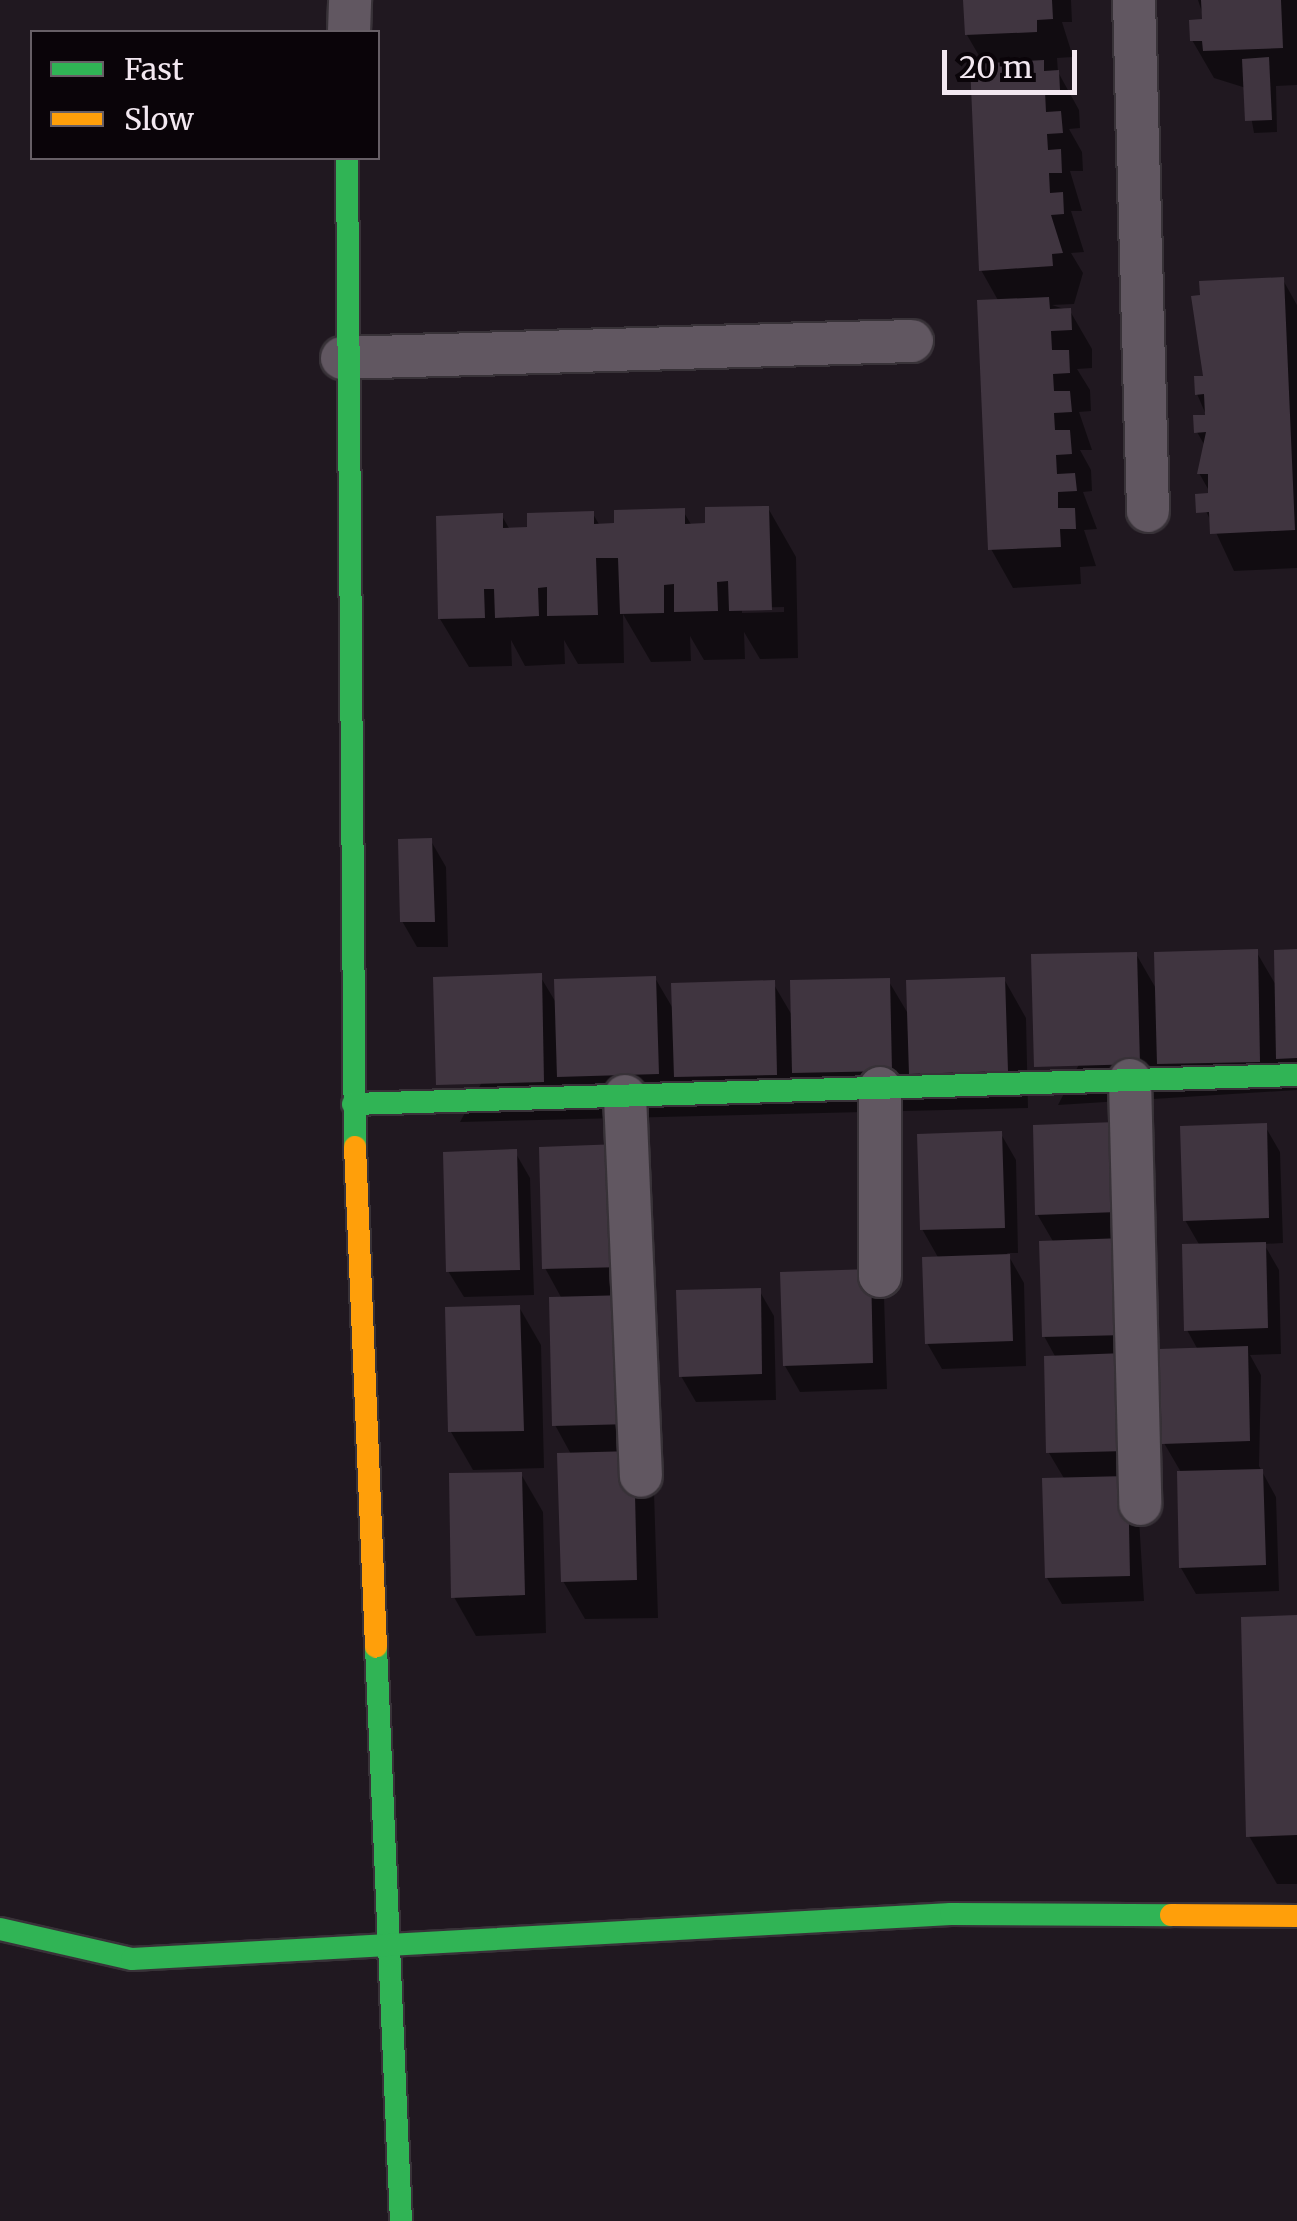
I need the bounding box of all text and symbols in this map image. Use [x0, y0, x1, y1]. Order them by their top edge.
legend [30, 30, 380, 160]
scale bar [947, 30, 1082, 92]
text: 20 m [959, 48, 1032, 86]
text: Fast [124, 50, 184, 88]
text: Slow [124, 100, 194, 138]

